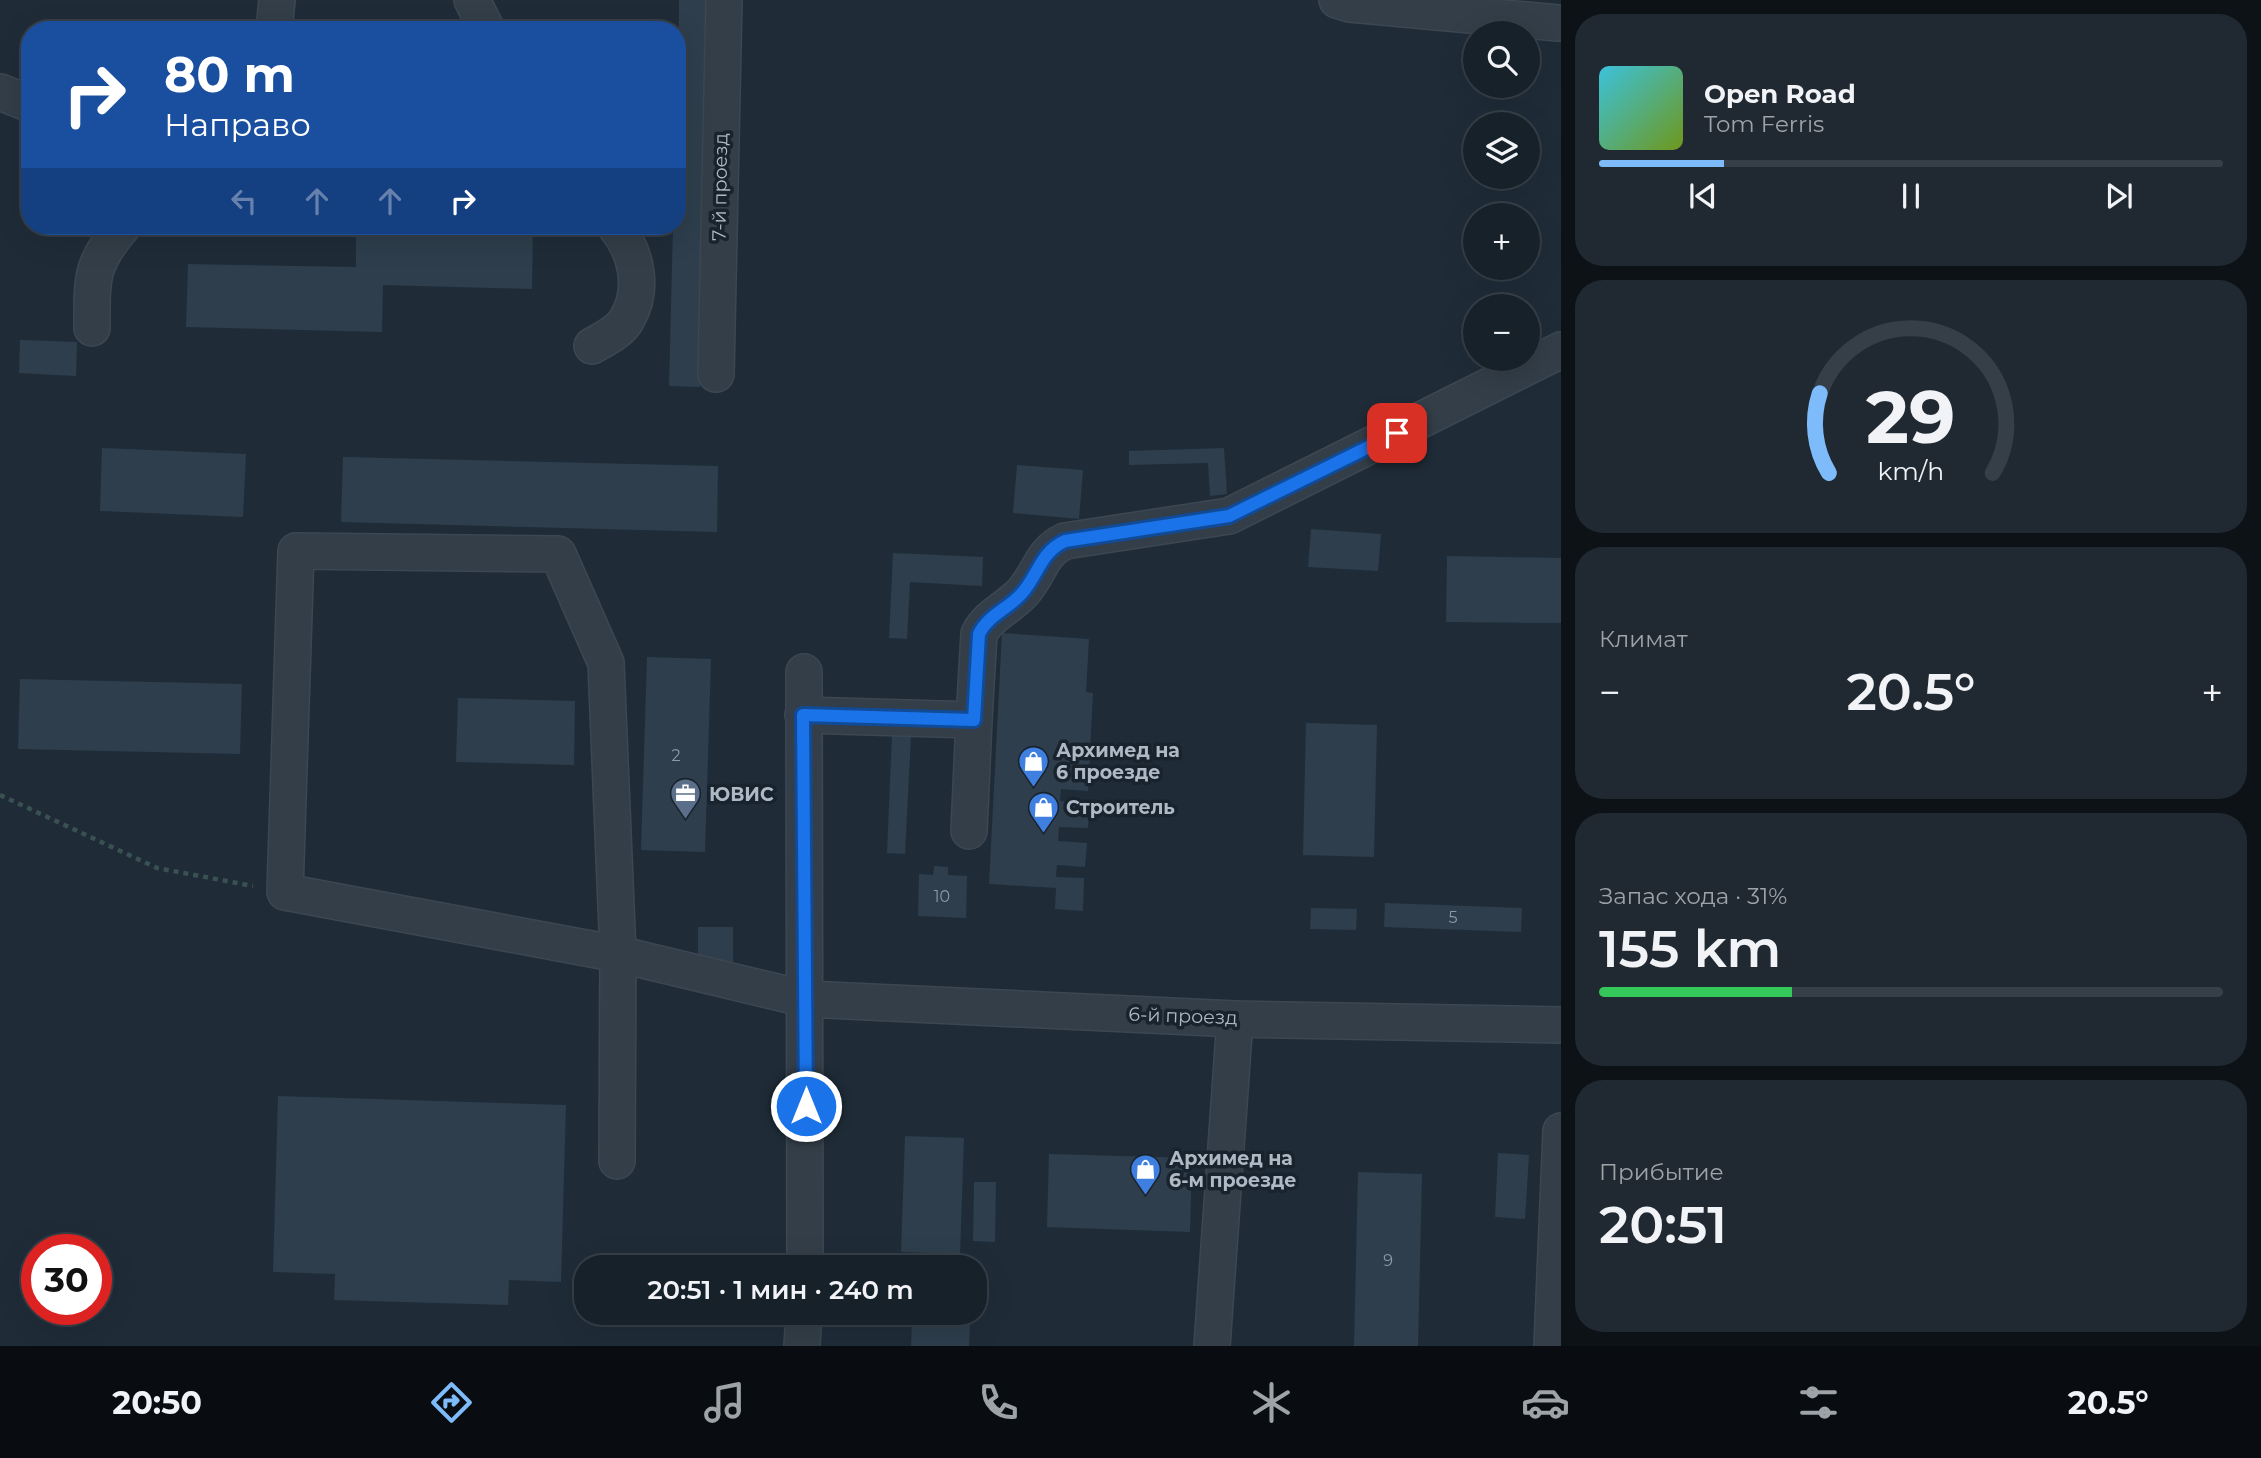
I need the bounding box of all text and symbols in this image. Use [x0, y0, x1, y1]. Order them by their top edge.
map controls [1463, 21, 1540, 371]
button: search [1463, 21, 1540, 98]
text: 80 m [164, 45, 295, 104]
icon: right [49, 49, 140, 140]
text: Open Road [1704, 78, 1856, 110]
text: Направо [164, 105, 311, 144]
text: Tom Ferris [1704, 110, 1824, 138]
button: layers [1463, 112, 1540, 189]
street label: 7-й проезд [708, 133, 732, 241]
icon: previous [1684, 177, 1722, 215]
icon: pause [1892, 177, 1930, 215]
icon: next [2100, 177, 2138, 215]
icon: left [225, 182, 263, 220]
icon: ahead [298, 182, 336, 220]
icon: ahead [371, 182, 409, 220]
icon: right [444, 182, 482, 220]
button: + [1463, 203, 1540, 280]
button: − [1463, 294, 1540, 371]
text: 29 [1866, 373, 1956, 461]
pin [1367, 403, 1427, 463]
icon: arrive [1378, 414, 1416, 452]
text: km/h [1878, 455, 1944, 485]
text: Климат [1599, 625, 1688, 653]
text: 20.5° [1847, 660, 1975, 723]
text: − [1599, 669, 1621, 716]
text: + [2201, 669, 2223, 716]
place label: Архимед на 6 проезде [1056, 739, 1180, 784]
shop icon: Архимед на 6 проезде [1016, 744, 1050, 788]
house number: 2 [671, 746, 681, 765]
office icon: ЮВИС [669, 777, 703, 821]
place label: ЮВИС [709, 783, 774, 806]
shop icon: Строитель [1026, 790, 1060, 834]
place label: Строитель [1066, 796, 1175, 819]
text: Запас хода · 31% [1599, 882, 1787, 910]
house number: 10 [934, 887, 950, 906]
house number: 5 [1448, 908, 1458, 927]
text: 155 km [1599, 917, 1781, 980]
street label: 6-й проезд [1128, 1003, 1238, 1029]
position arrow [769, 1069, 843, 1143]
place label: Архимед на 6-м проезде [1169, 1147, 1296, 1192]
shop icon: Архимед на 6-м проезде [1129, 1152, 1163, 1196]
text: Прибытие [1599, 1158, 1724, 1186]
text: 20:51 [1599, 1193, 1727, 1256]
speed limit sign: 30 [21, 1234, 112, 1325]
house number: 9 [1383, 1251, 1393, 1270]
text: 20:51 · 1 мин · 240 m [647, 1274, 914, 1306]
icon: directions [427, 1378, 476, 1427]
icon: music [700, 1378, 749, 1427]
icon: phone [974, 1378, 1023, 1427]
icon: climate [1247, 1378, 1296, 1427]
icon: car [1521, 1378, 1570, 1427]
icon: filters [1794, 1378, 1843, 1427]
text: 20:50 [112, 1383, 202, 1422]
text: 20.5° [2068, 1383, 2149, 1422]

